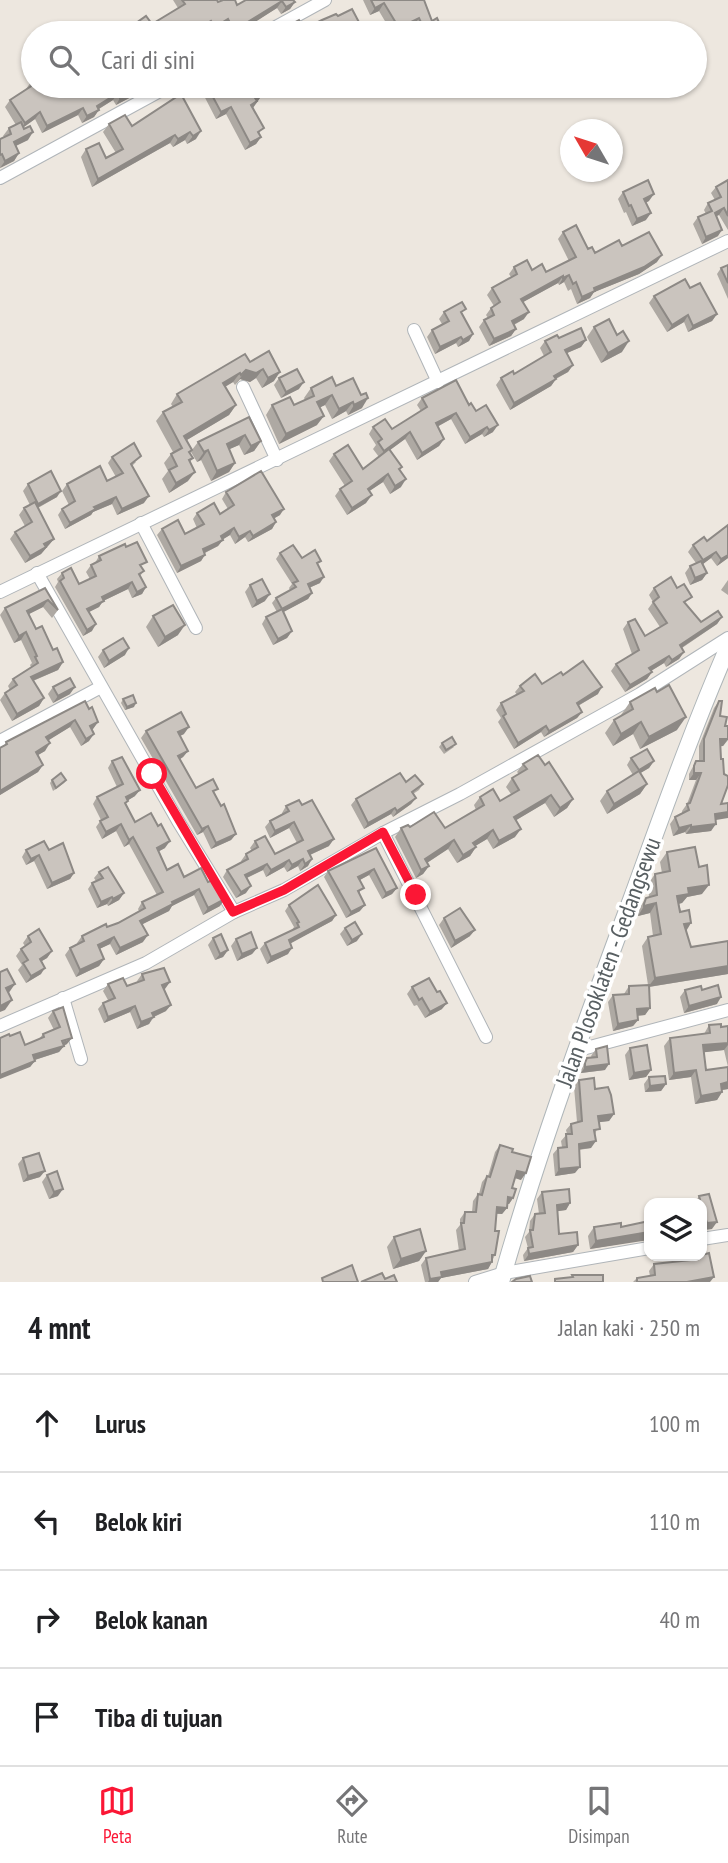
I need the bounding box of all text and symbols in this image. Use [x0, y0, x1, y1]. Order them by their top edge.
search box [21, 21, 707, 98]
icon: search [45, 41, 83, 79]
text: Cari di sini [101, 43, 195, 76]
north arrow [560, 119, 623, 182]
route start [136, 758, 167, 789]
street label: Jalan Plosoklaten - Gedangsewu [548, 833, 668, 1092]
route end [400, 879, 431, 910]
map controls [644, 1198, 707, 1261]
button: layers [644, 1198, 707, 1261]
text: 4 mnt [28, 1308, 91, 1347]
text: Jalan kaki · 250 m [558, 1313, 700, 1342]
icon: ahead [28, 1404, 66, 1442]
text: Lurus [95, 1407, 146, 1440]
text: 100 m [649, 1409, 700, 1438]
icon: left [28, 1502, 66, 1540]
text: Belok kiri [95, 1505, 182, 1538]
text: 110 m [649, 1507, 700, 1536]
icon: right [28, 1600, 66, 1638]
text: Belok kanan [95, 1603, 208, 1636]
text: 40 m [659, 1605, 700, 1634]
icon: arrive [28, 1698, 66, 1736]
text: Tiba di tujuan [95, 1701, 223, 1734]
tab: Peta [98, 1782, 136, 1848]
tab: Rute [333, 1782, 371, 1848]
tab: Disimpan [568, 1782, 630, 1848]

